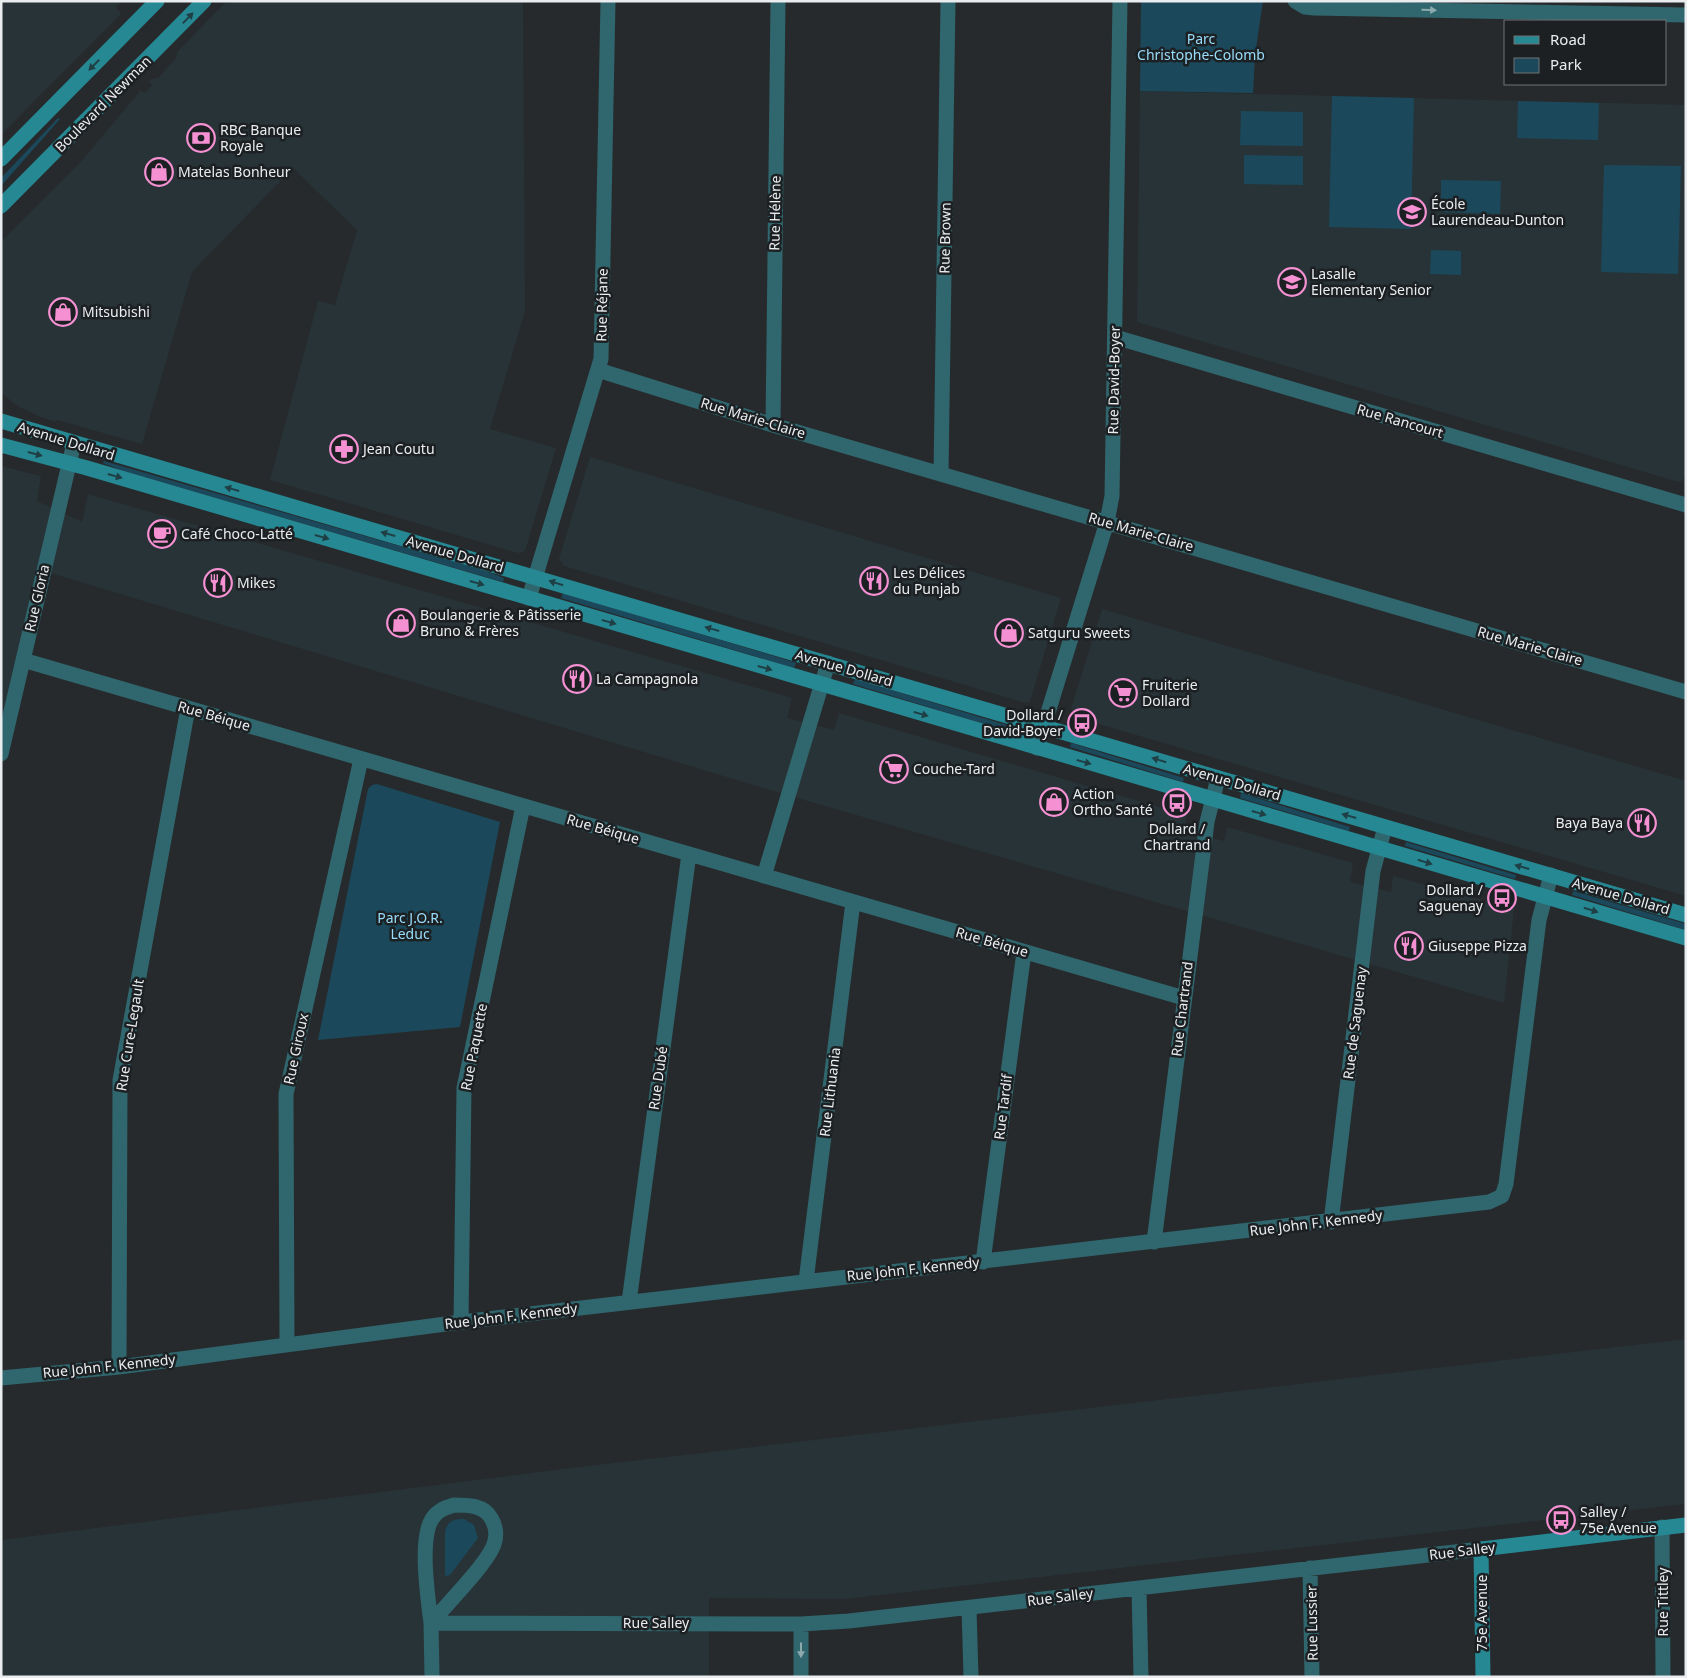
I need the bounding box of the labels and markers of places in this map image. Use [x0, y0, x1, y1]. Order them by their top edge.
place label: RBC Banque Royale [220, 120, 301, 155]
bank icon: RBC Banque Royale [186, 123, 216, 153]
shop icon: Matelas Bonheur [144, 157, 174, 187]
place label: Matelas Bonheur [178, 162, 291, 181]
place label: École Laurendeau-Dunton [1431, 194, 1564, 229]
school or university icon: École Laurendeau-Dunton [1397, 197, 1427, 227]
place label: Lasalle Elementary Senior [1311, 264, 1432, 299]
school or university icon: Lasalle Elementary Senior [1277, 267, 1307, 297]
shop icon: Mitsubishi [48, 297, 78, 327]
place label: Mitsubishi [82, 302, 150, 321]
pharmacy icon: Jean Coutu [329, 434, 359, 464]
place label: Jean Coutu [361, 439, 435, 458]
cafe icon: Café Choco-Latté [147, 519, 177, 549]
place label: Café Choco-Latté [181, 524, 293, 543]
place label: Les Délices du Punjab [893, 563, 966, 598]
restaurant icon: Les Délices du Punjab [859, 566, 889, 596]
restaurant icon: Mikes [203, 568, 233, 598]
place label: Mikes [237, 573, 276, 592]
place label: Boulangerie & Pâtisserie Bruno & Frères [420, 605, 581, 640]
shop icon: Boulangerie & Pâtisserie Bruno & Frères [386, 608, 416, 638]
shop icon: Satguru Sweets [994, 618, 1024, 648]
place label: Satguru Sweets [1028, 623, 1130, 642]
restaurant icon: La Campagnola [562, 664, 592, 694]
place label: La Campagnola [596, 669, 698, 688]
place label: Fruiterie Dollard [1142, 675, 1198, 710]
supermarket icon: Fruiterie Dollard [1108, 678, 1138, 708]
place label: Dollard / David-Boyer [983, 705, 1064, 740]
bus stop icon: Dollard / David-Boyer [1067, 708, 1097, 738]
supermarket icon: Couche-Tard [879, 754, 909, 784]
place label: Couche-Tard [913, 759, 995, 778]
place label: Action Ortho Santé [1073, 784, 1153, 819]
shop icon: Action Ortho Santé [1039, 787, 1069, 817]
bus stop icon: Dollard / Chartrand [1162, 788, 1192, 818]
restaurant icon: Baya Baya [1627, 808, 1657, 838]
place label: Baya Baya [1555, 813, 1623, 832]
place label: Dollard / Chartrand [1144, 819, 1210, 854]
place label: Dollard / Saguenay [1419, 880, 1484, 915]
bus stop icon: Dollard / Saguenay [1487, 883, 1517, 913]
restaurant icon: Giuseppe Pizza [1394, 931, 1424, 961]
place label: Giuseppe Pizza [1428, 936, 1527, 955]
place label: Salley / 75e Avenue [1580, 1502, 1657, 1537]
bus stop icon: Salley / 75e Avenue [1546, 1505, 1576, 1535]

